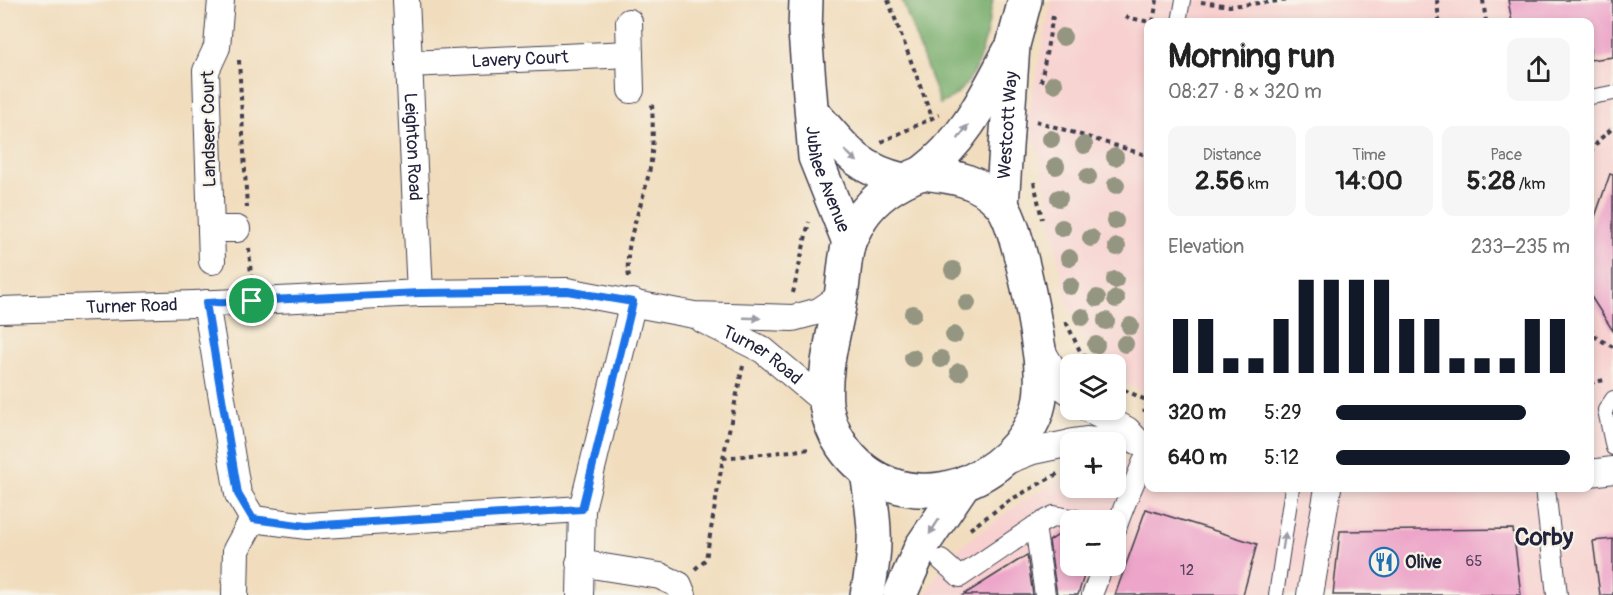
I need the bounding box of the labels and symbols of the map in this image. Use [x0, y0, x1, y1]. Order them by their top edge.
street label: Lavery Court [471, 45, 570, 73]
street label: Landseer Court [196, 70, 222, 188]
street label: Westcott Way [992, 70, 1023, 180]
street label: Leighton Road [399, 92, 427, 201]
one-way arrow [957, 124, 969, 139]
street label: Jubilee Avenue [801, 125, 855, 236]
one-way arrow [843, 149, 858, 163]
pin [226, 275, 277, 326]
street label: Turner Road [86, 293, 178, 319]
one-way arrow [743, 313, 762, 322]
street label: Turner Road [719, 320, 807, 390]
one-way arrow [928, 518, 939, 535]
district label: Corby [1515, 523, 1574, 552]
one-way arrow [1280, 532, 1289, 551]
restaurant icon: Olive [1368, 546, 1400, 578]
place label: Olive [1405, 551, 1443, 574]
house number: 65 [1466, 552, 1482, 571]
house number: 12 [1180, 561, 1194, 580]

